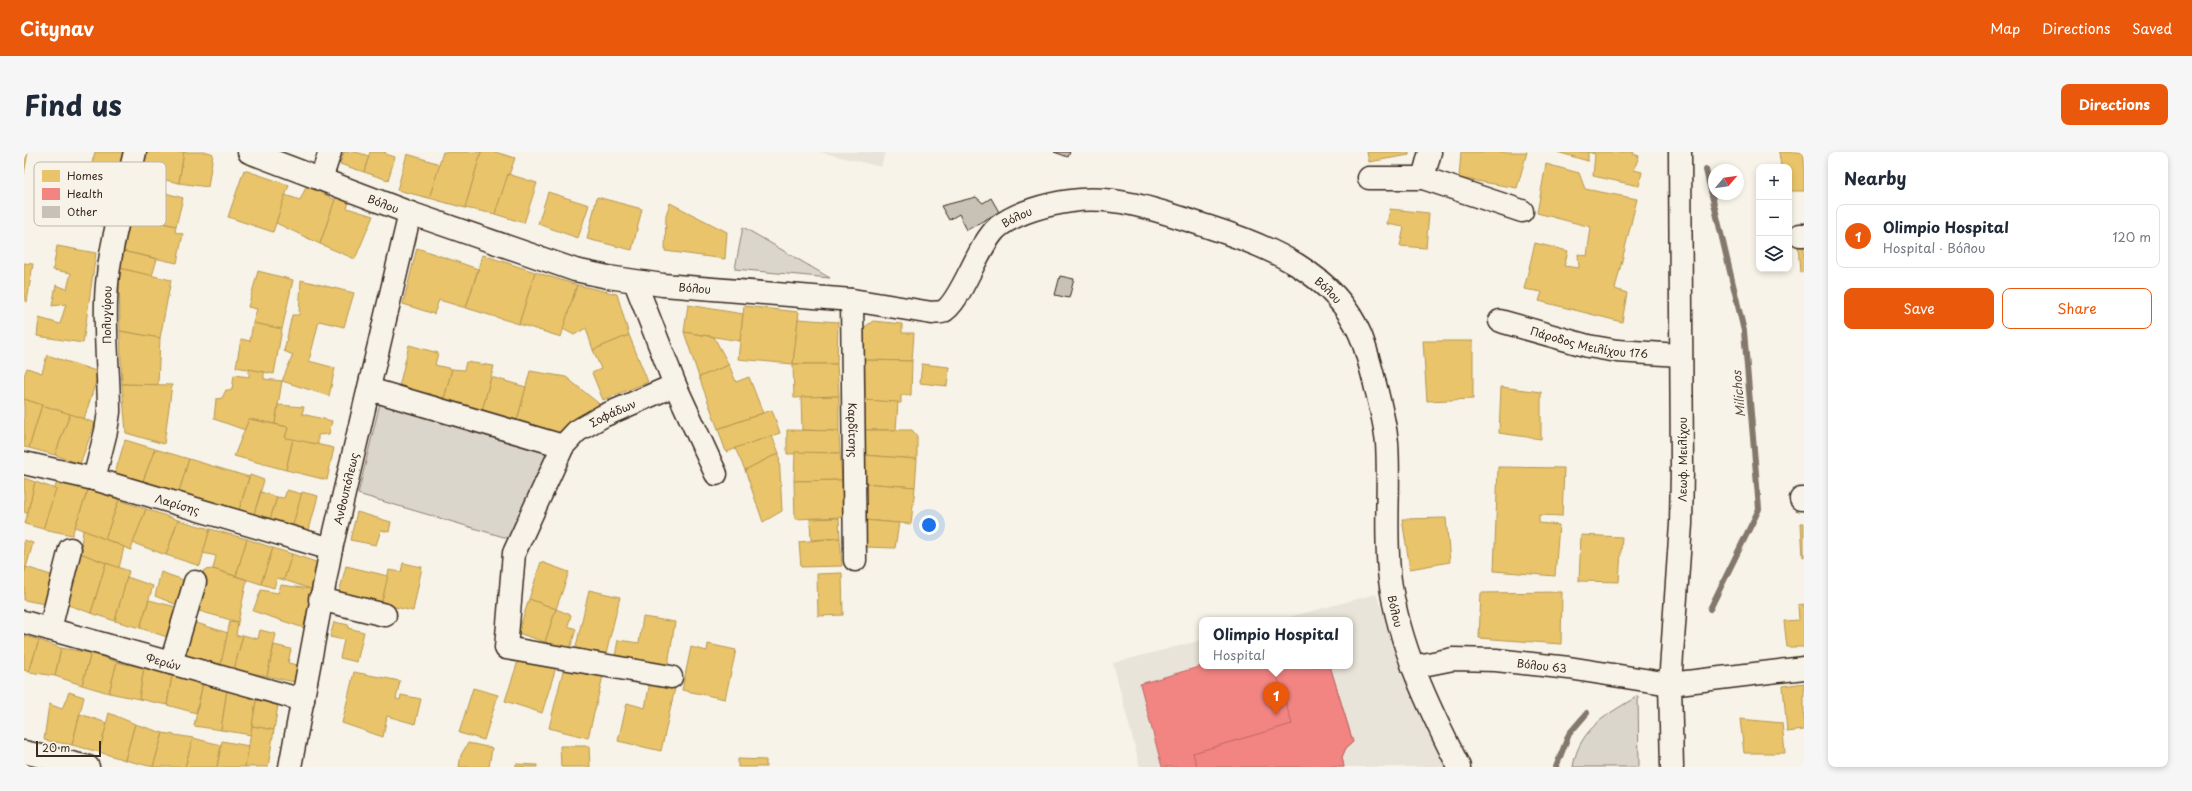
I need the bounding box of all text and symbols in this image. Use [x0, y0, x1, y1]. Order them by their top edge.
text: Citynav [20, 14, 94, 42]
text: Map [1990, 18, 2020, 39]
text: Directions [2042, 18, 2110, 39]
text: Saved [2132, 18, 2172, 39]
text: Find us [24, 83, 122, 126]
button: Directions [2061, 84, 2168, 125]
legend [34, 162, 166, 226]
north arrow [1708, 164, 1744, 200]
map controls [1756, 164, 1792, 272]
button: + [1756, 164, 1792, 200]
text: Nearby [1844, 165, 1906, 191]
text: Homes [67, 167, 103, 184]
text: Health [67, 185, 103, 202]
street label: Βόλου [366, 189, 402, 217]
button: − [1756, 200, 1792, 236]
street label: Βόλου [998, 202, 1034, 231]
text: Other [67, 203, 98, 220]
text: Olimpio Hospital [1883, 215, 2009, 238]
text: 1 [1855, 227, 1861, 246]
text: 120 m [2112, 227, 2151, 246]
button: layers [1756, 236, 1792, 272]
text: Hospital · Βόλου [1883, 238, 1985, 257]
street label: Βόλου [1311, 272, 1346, 307]
street label: Βόλου [678, 278, 712, 297]
street label: Πολυγύρου [97, 285, 115, 344]
button: Save [1844, 288, 1994, 329]
button: Share [2002, 288, 2152, 329]
street label: Πάροδος Μειλίχου 176 [1529, 322, 1649, 361]
water label: Milichos [1727, 368, 1749, 418]
street label: Σοφάδων [586, 394, 638, 431]
street label: Καρδίτσης [845, 402, 862, 458]
street label: Λεωφ. Μειλίχου [1673, 417, 1691, 502]
street label: Ανθουπόλεως [328, 450, 362, 526]
street label: Λαρίσης [153, 489, 202, 518]
your location [919, 515, 939, 535]
street label: Βόλου [1384, 594, 1408, 629]
popup [1199, 617, 1353, 669]
text: Olimpio Hospital [1213, 622, 1339, 645]
text: Hospital [1213, 645, 1265, 664]
street label: Φερών [144, 648, 183, 674]
street label: Βόλου 63 [1516, 654, 1568, 676]
pin: 1 [1263, 682, 1289, 715]
scale bar [36, 739, 101, 758]
text: 20 m [42, 739, 70, 756]

